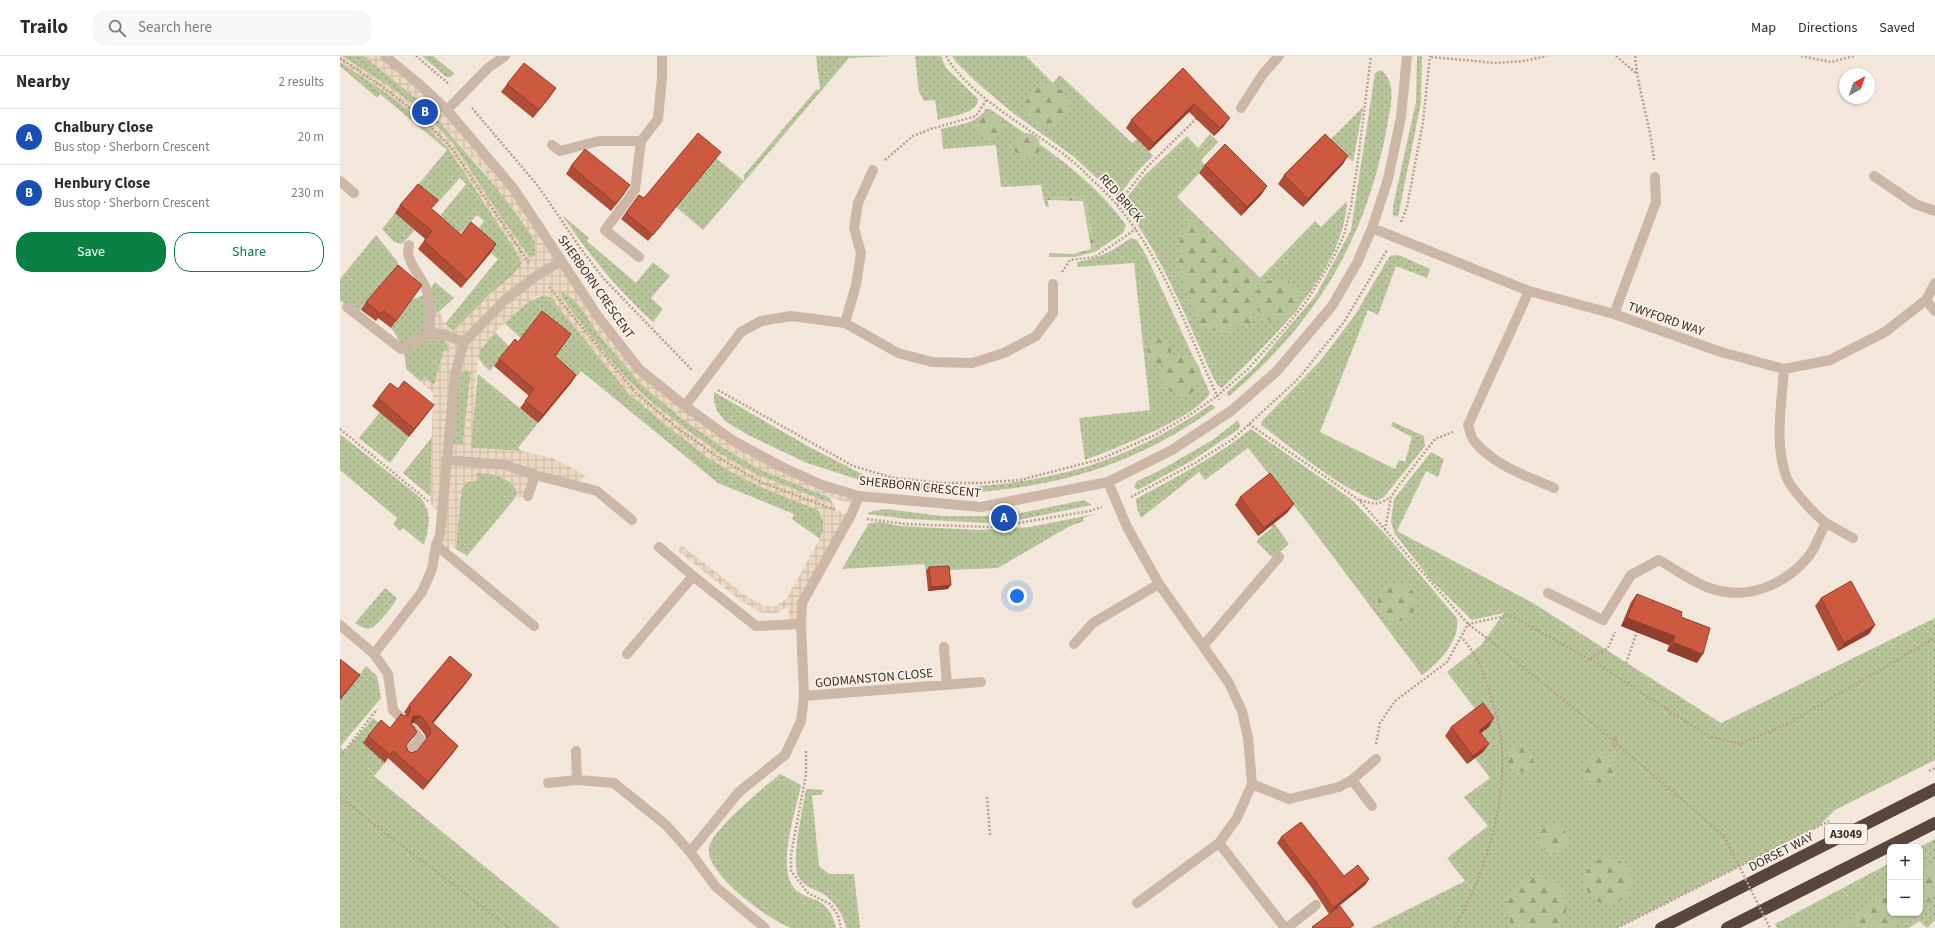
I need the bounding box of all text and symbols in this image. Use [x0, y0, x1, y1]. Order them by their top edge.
search box [92, 10, 372, 46]
text: Trailo [20, 14, 68, 41]
icon: search [106, 17, 128, 39]
text: Search here [138, 17, 212, 38]
text: Map [1751, 18, 1776, 38]
text: Directions [1798, 18, 1857, 38]
text: Saved [1879, 18, 1915, 38]
north arrow [1839, 68, 1875, 104]
text: Nearby [16, 70, 70, 94]
text: 2 results [279, 73, 324, 91]
pin: B [412, 97, 438, 127]
text: Chalbury Close [54, 117, 153, 138]
text: A [25, 128, 33, 146]
text: 20 m [298, 128, 324, 146]
text: Bus stop · Sherborn Crescent [54, 138, 210, 156]
street label: RED BRICK [1095, 170, 1147, 226]
text: Henbury Close [54, 173, 150, 194]
text: B [25, 184, 33, 202]
text: 230 m [291, 184, 324, 202]
text: Bus stop · Sherborn Crescent [54, 194, 210, 212]
button: Save [16, 232, 166, 272]
button: Share [174, 232, 324, 272]
street label: SHERBORN CRESCENT [553, 232, 639, 342]
street label: TWYFORD WAY [1625, 298, 1707, 341]
street label: SHERBORN CRESCENT [858, 472, 982, 502]
pin: A [991, 503, 1017, 533]
your location [1007, 586, 1027, 606]
street label: GODMANSTON CLOSE [814, 664, 934, 692]
road number: A3049 [1825, 824, 1867, 844]
street label: DORSET WAY [1746, 828, 1817, 876]
map controls [1887, 844, 1923, 916]
button: + [1887, 844, 1923, 880]
button: − [1887, 880, 1923, 916]

